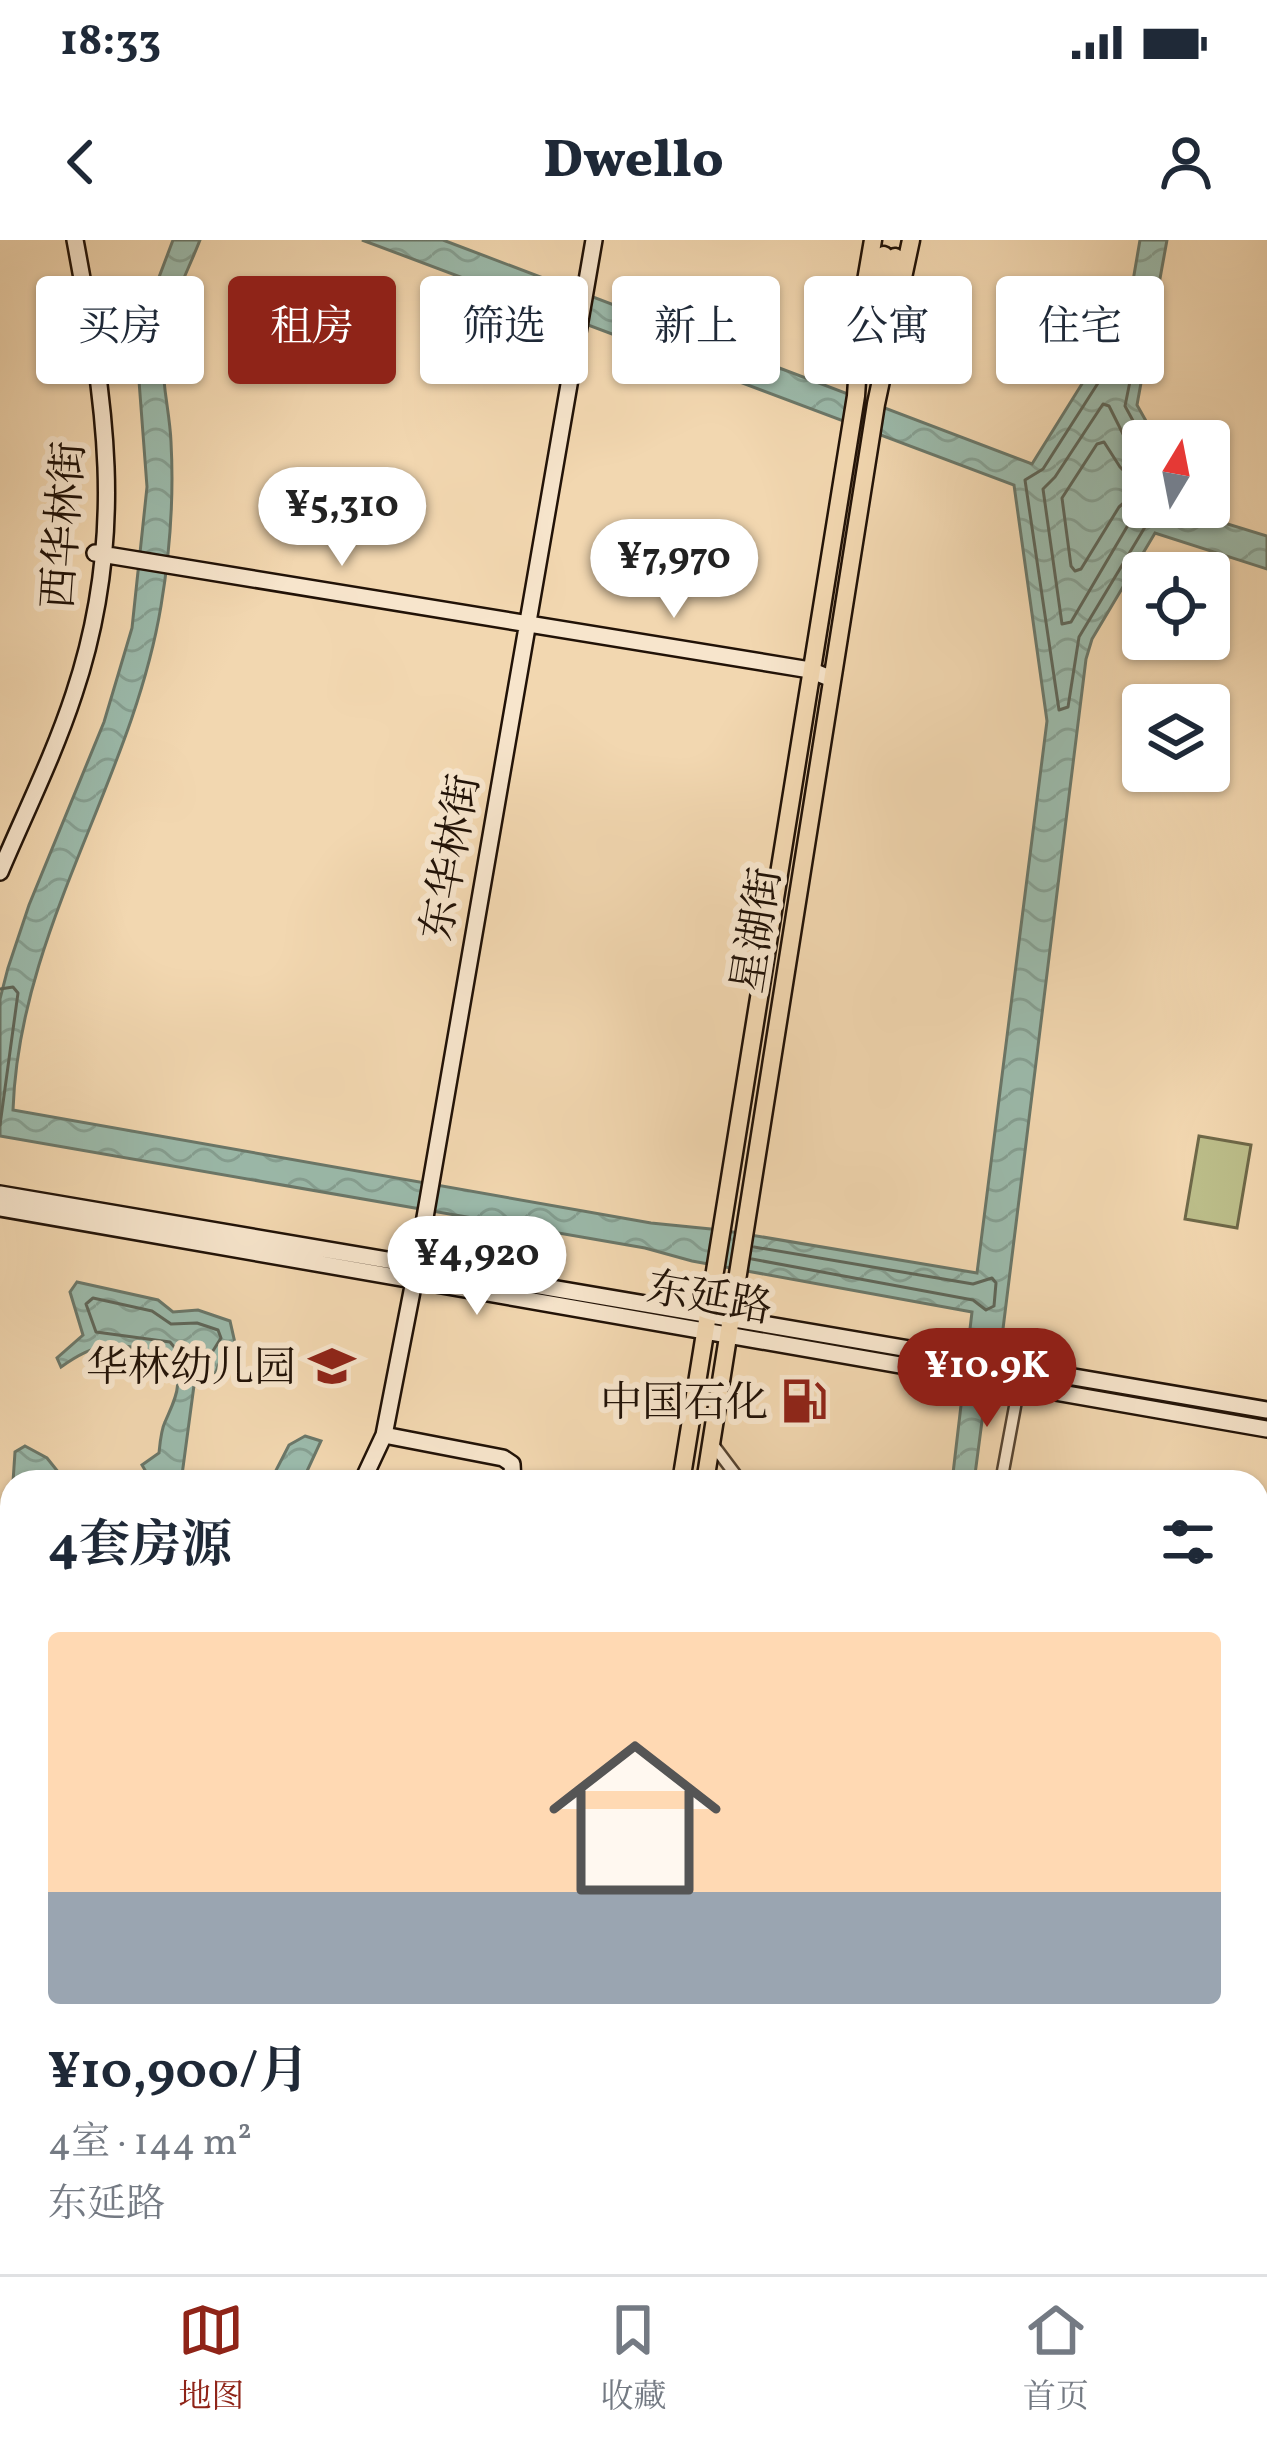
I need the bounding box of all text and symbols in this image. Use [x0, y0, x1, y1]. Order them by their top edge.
text: 18:33 [60, 11, 161, 74]
text: Dwello [543, 125, 724, 200]
icon: back [48, 129, 114, 195]
icon: person [1153, 129, 1219, 195]
chip: 买房 [36, 276, 204, 384]
chip: 租房 [228, 276, 396, 384]
chip: 筛选 [420, 276, 588, 384]
chip: 新上 [612, 276, 780, 384]
chip: 公寓 [804, 276, 972, 384]
chip: 住宅 [996, 276, 1164, 384]
north arrow [1122, 420, 1230, 528]
map controls [1122, 420, 1230, 792]
street label: 西华林街 [31, 439, 102, 611]
pin: ¥5,310 [244, 467, 440, 569]
text: ¥5,310 [285, 479, 399, 533]
pin: ¥7,970 [576, 519, 772, 621]
text: ¥7,970 [617, 531, 731, 585]
button: locate [1122, 552, 1230, 660]
button: layers [1122, 684, 1230, 792]
street label: 东华林街 [410, 770, 497, 946]
street label: 星湖街 [720, 864, 798, 998]
pin: ¥4,920 [379, 1216, 575, 1318]
text: ¥4,920 [414, 1228, 540, 1282]
street label: 东延路 [642, 1260, 776, 1340]
pin: ¥10.9K [889, 1328, 1085, 1430]
text: ¥10.9K [924, 1340, 1050, 1394]
place label: 华林幼儿园 [86, 1341, 296, 1400]
school or university icon: 华林幼儿园 [307, 1341, 357, 1391]
place label: 中国石化 [600, 1376, 768, 1435]
fuel station icon: 中国石化 [779, 1376, 829, 1426]
icon: filters [1155, 1509, 1221, 1575]
text: 4套房源 [48, 1512, 232, 1583]
icon: home [527, 1710, 743, 1926]
text: ¥10,900/月 [48, 2038, 309, 2109]
text: 4室 · 144 m² [48, 2117, 252, 2171]
text: 东延路 [48, 2179, 165, 2233]
tab: 地图 [178, 2297, 244, 2422]
tab: 收藏 [600, 2297, 666, 2422]
tab: 首页 [1023, 2297, 1089, 2422]

